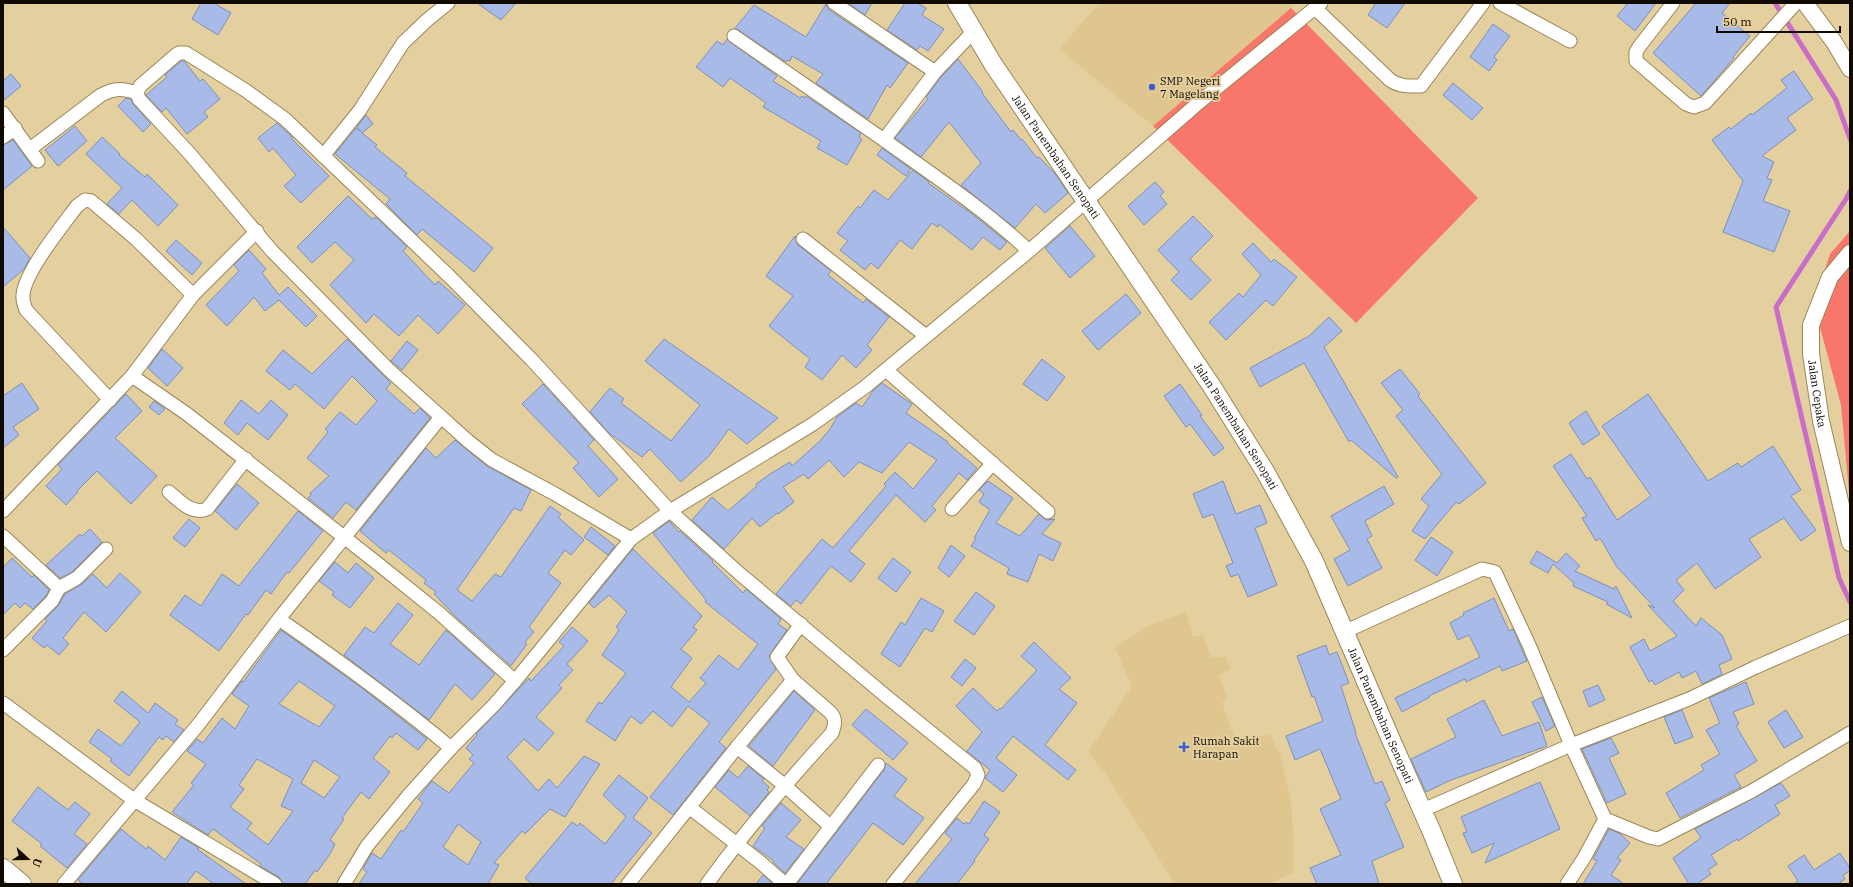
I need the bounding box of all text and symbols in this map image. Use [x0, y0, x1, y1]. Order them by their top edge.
scale bar [1717, 8, 1840, 34]
text: 50 m [1723, 14, 1752, 29]
place label: SMP Negeri 7 Magelang [1160, 74, 1221, 101]
marker: SMP Negeri 7 Magelang [1147, 82, 1157, 92]
street label: Jalan Panembahan Senopati [1009, 92, 1103, 222]
street label: Jalan Cepaka [1805, 359, 1829, 429]
street label: Jalan Panembahan Senopati [1191, 360, 1281, 493]
street label: Jalan Panembahan Senopati [1345, 645, 1417, 786]
place label: Rumah Sakit Harapan [1193, 734, 1259, 761]
marker: Rumah Sakit Harapan [1178, 741, 1190, 753]
north arrow [8, 839, 48, 879]
text: U [29, 856, 45, 870]

